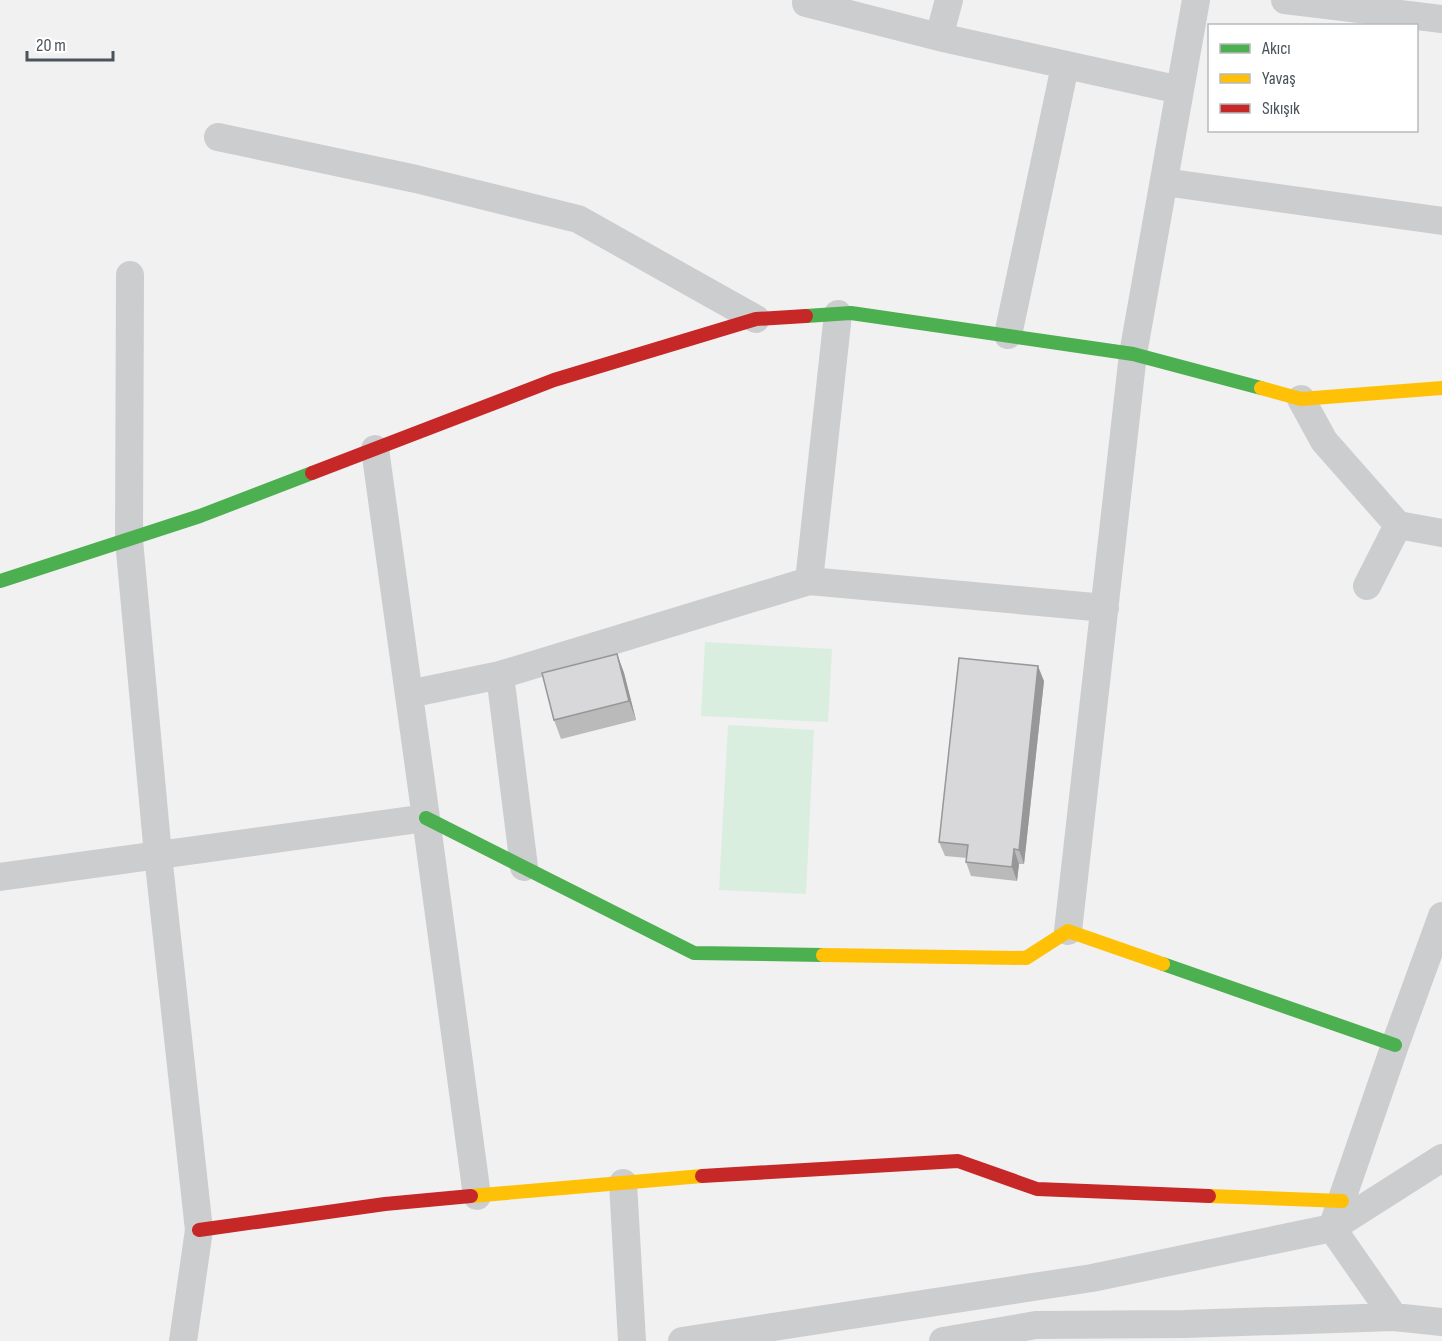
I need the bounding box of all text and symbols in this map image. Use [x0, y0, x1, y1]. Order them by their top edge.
scale bar [27, 24, 112, 62]
legend [1208, 24, 1418, 132]
text: 20 m [36, 35, 66, 56]
text: Akıcı [1261, 38, 1291, 59]
text: Yavaş [1262, 68, 1296, 89]
text: Sıkışık [1262, 98, 1300, 119]

